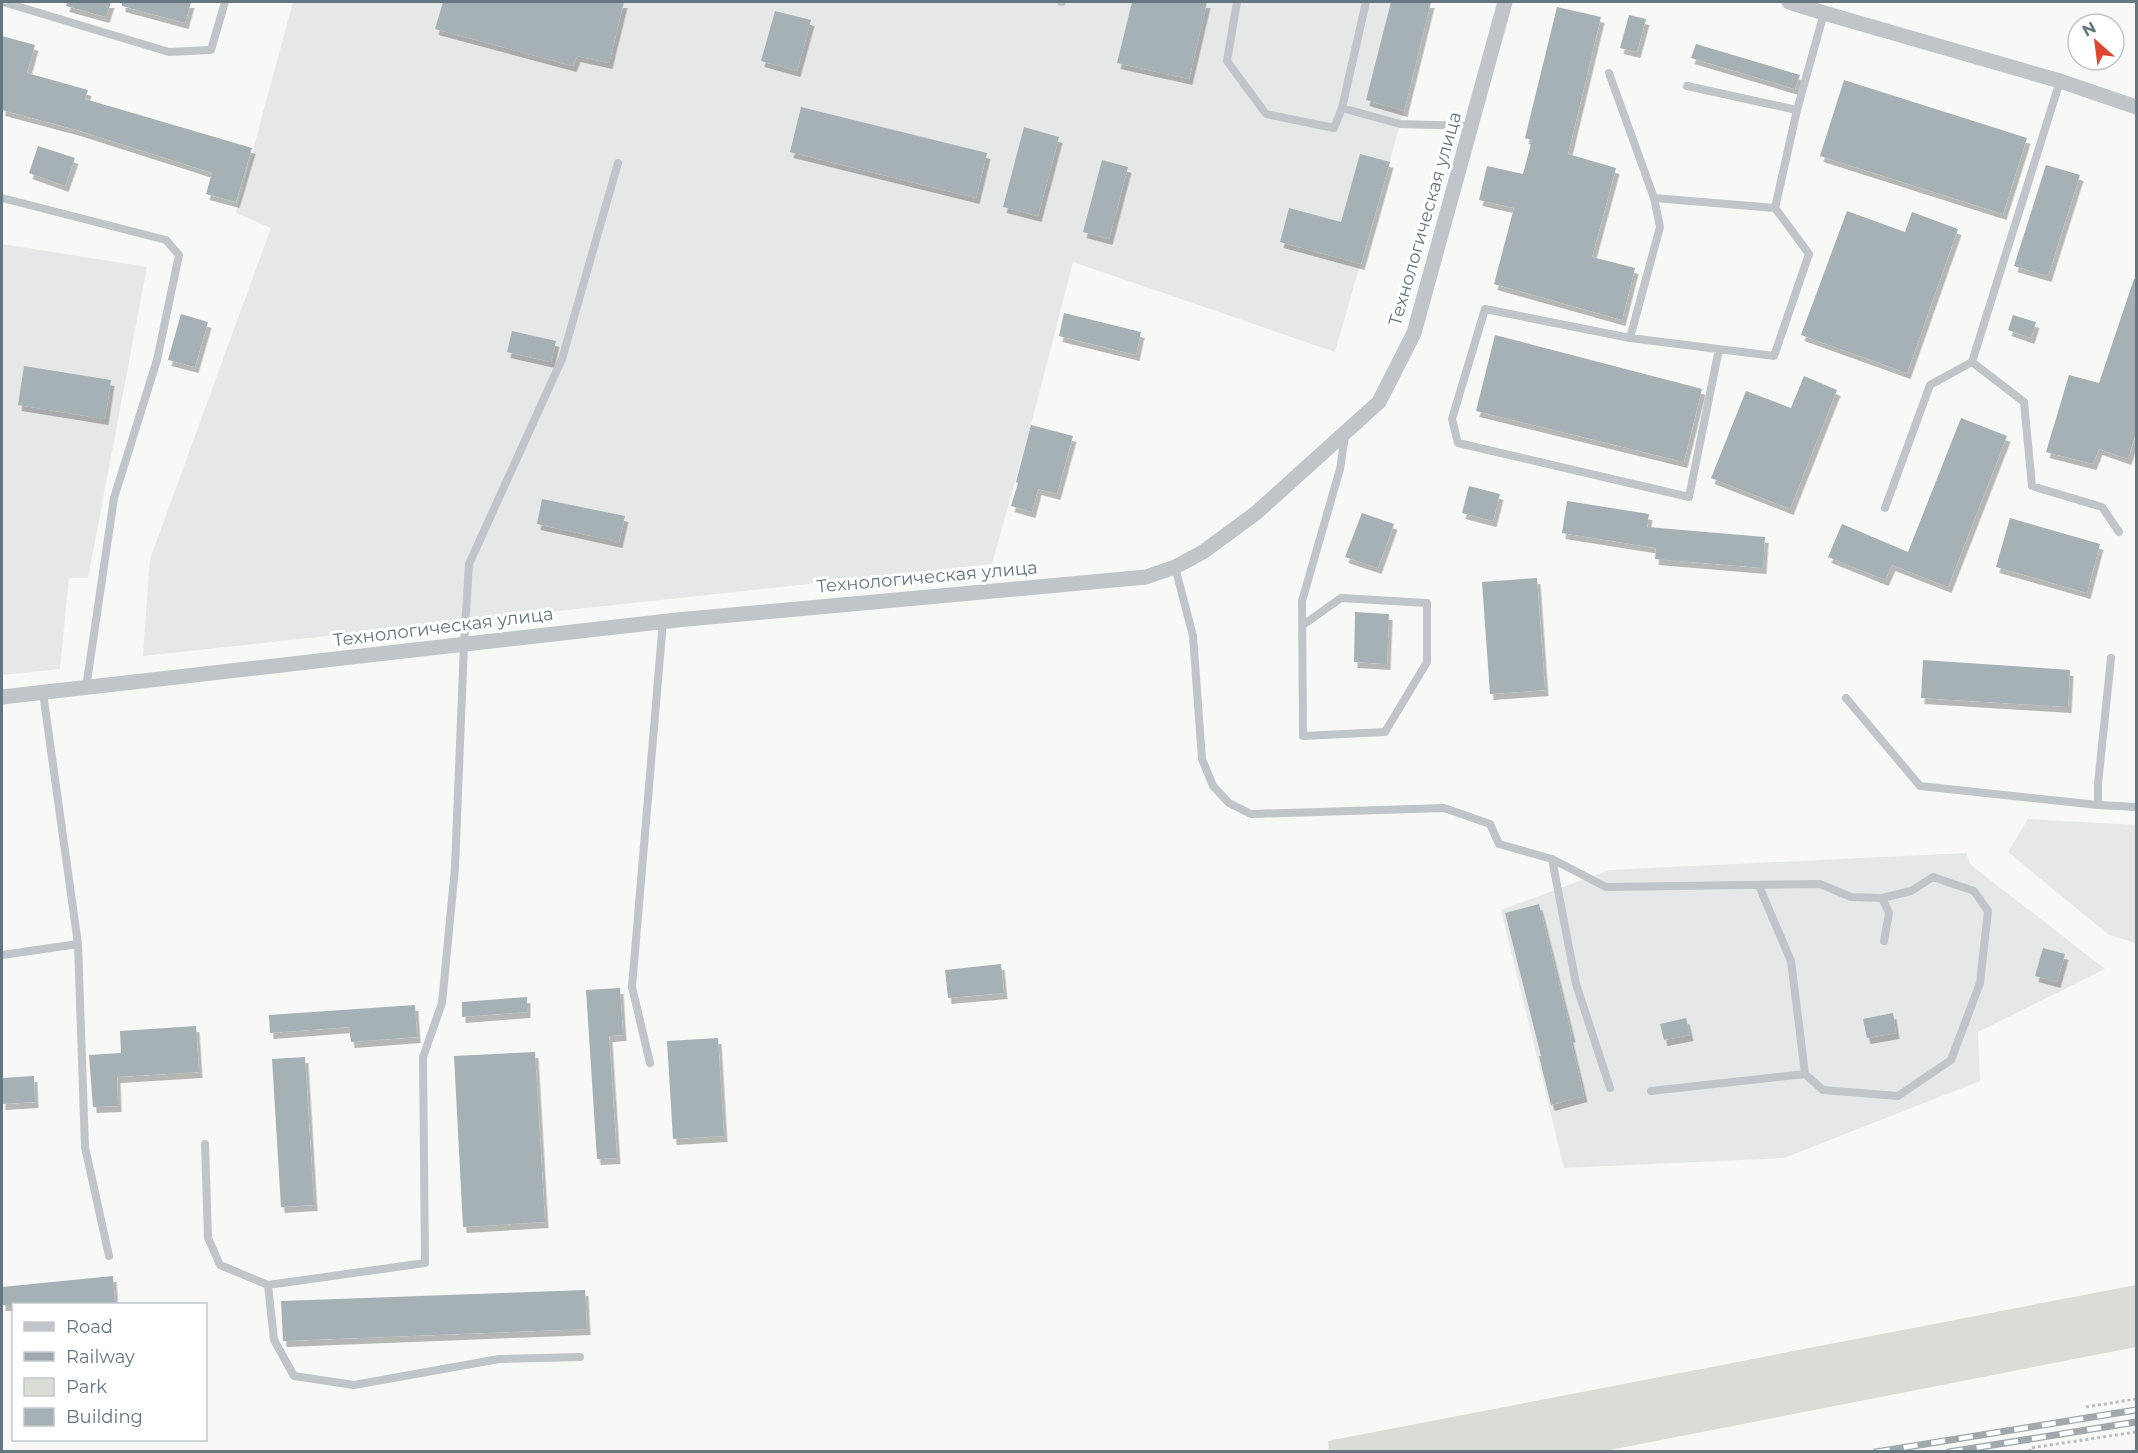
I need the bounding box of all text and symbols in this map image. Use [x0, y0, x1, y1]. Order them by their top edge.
north arrow [2066, 12, 2126, 72]
text: N [2079, 18, 2099, 41]
street label: Технологическая улица [1384, 109, 1466, 329]
street label: Технологическая улица [816, 556, 1038, 598]
street label: Технологическая улица [332, 603, 554, 651]
legend [12, 1303, 207, 1441]
text: Road [66, 1316, 113, 1338]
text: Railway [66, 1346, 135, 1368]
text: Park [66, 1376, 107, 1398]
text: Building [66, 1406, 143, 1428]

